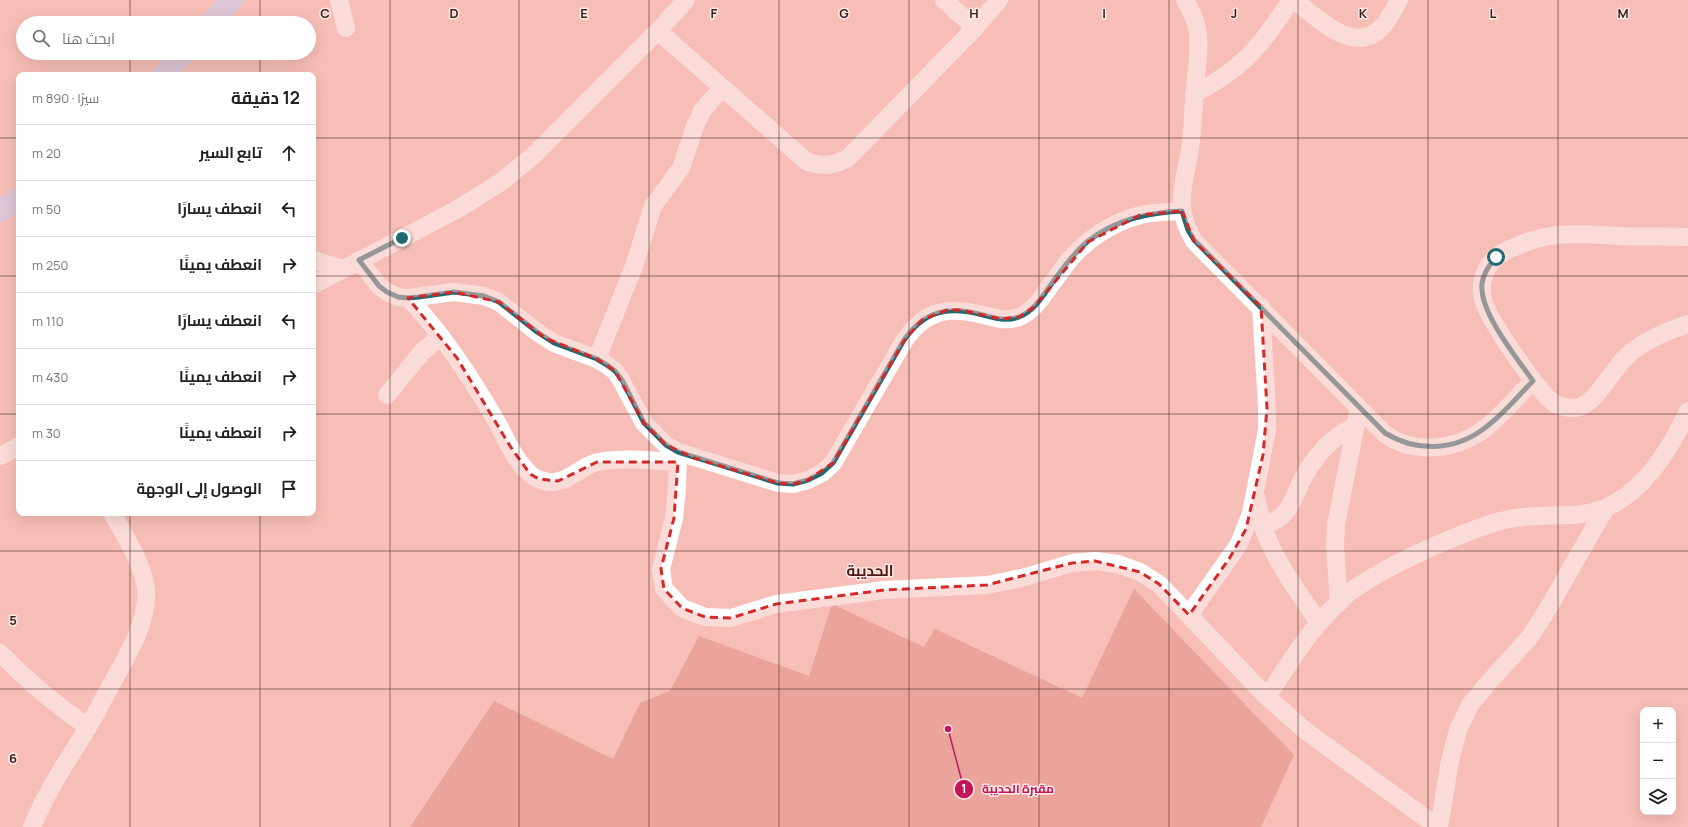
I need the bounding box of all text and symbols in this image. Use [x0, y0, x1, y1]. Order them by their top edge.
text: C [320, 4, 330, 22]
text: D [449, 4, 459, 22]
text: E [580, 4, 588, 22]
text: F [711, 4, 718, 22]
text: G [839, 4, 849, 22]
text: H [969, 4, 979, 22]
text: I [1102, 4, 1106, 22]
text: J [1231, 4, 1237, 22]
text: K [1359, 4, 1368, 22]
text: L [1490, 4, 1497, 22]
text: M [1617, 4, 1629, 22]
search box [16, 16, 316, 60]
icon: search [30, 27, 52, 49]
text: ابحث هنا [62, 28, 115, 49]
text: 12 دقيقة [231, 86, 300, 109]
text: سيرًا · 890 m [32, 89, 99, 107]
text: تابع السير [199, 142, 262, 163]
icon: ahead [278, 142, 300, 164]
text: 20 m [32, 144, 61, 162]
text: انعطف يسارًا [177, 198, 262, 219]
icon: left [278, 198, 300, 220]
text: 50 m [32, 200, 61, 218]
route end [393, 229, 411, 247]
route start [1487, 248, 1505, 266]
text: انعطف يمينًا [179, 254, 262, 275]
icon: right [278, 254, 300, 276]
text: 250 m [32, 256, 69, 274]
text: انعطف يسارًا [177, 310, 262, 331]
icon: left [278, 310, 300, 332]
text: 110 m [32, 312, 64, 330]
text: انعطف يمينًا [179, 366, 262, 387]
icon: right [278, 366, 300, 388]
text: 430 m [32, 368, 68, 386]
text: انعطف يمينًا [179, 422, 262, 443]
icon: right [278, 422, 300, 444]
text: 30 m [32, 424, 61, 442]
text: الوصول إلى الوجهة [136, 478, 262, 499]
icon: arrive [278, 478, 300, 500]
district label: الحديبة [847, 560, 894, 581]
text: 5 [9, 611, 17, 629]
map controls [1640, 707, 1676, 815]
button: + [1640, 707, 1676, 743]
button: − [1640, 743, 1676, 779]
text: 6 [9, 749, 17, 767]
callout: مقبرة الحديبة [954, 777, 1062, 801]
button: layers [1640, 779, 1676, 815]
text: 1 [961, 780, 967, 797]
text: مقبرة الحديبة [982, 780, 1054, 797]

